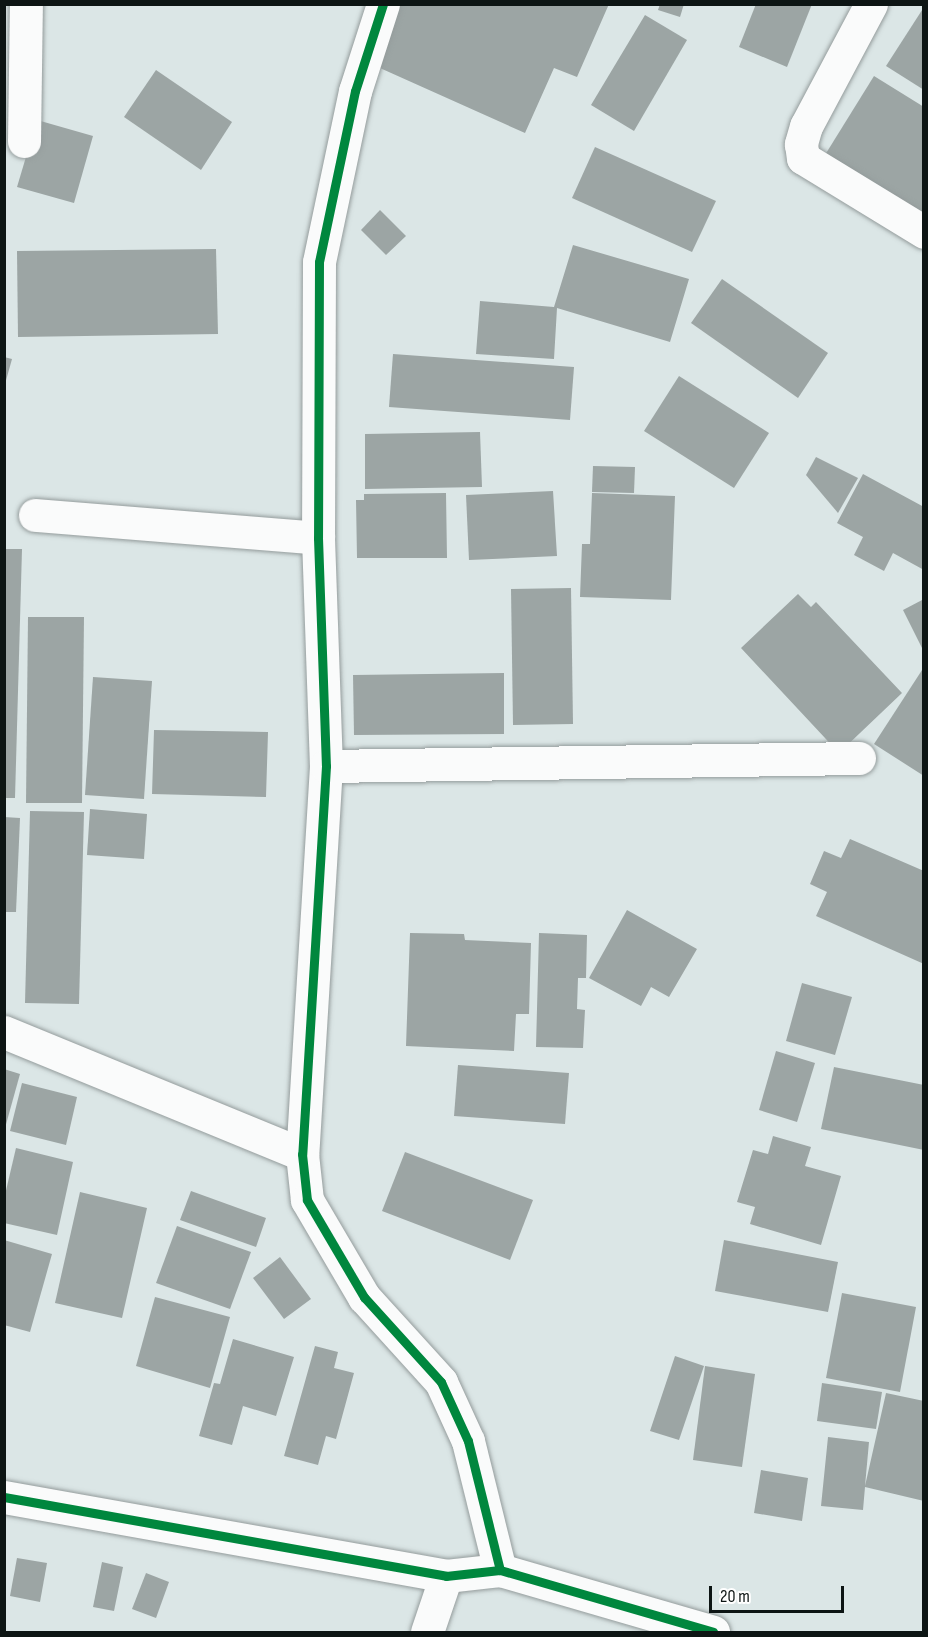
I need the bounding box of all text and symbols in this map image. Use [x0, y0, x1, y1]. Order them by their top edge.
scale bar [712, 1574, 847, 1612]
text: 20 m [720, 1586, 750, 1607]

